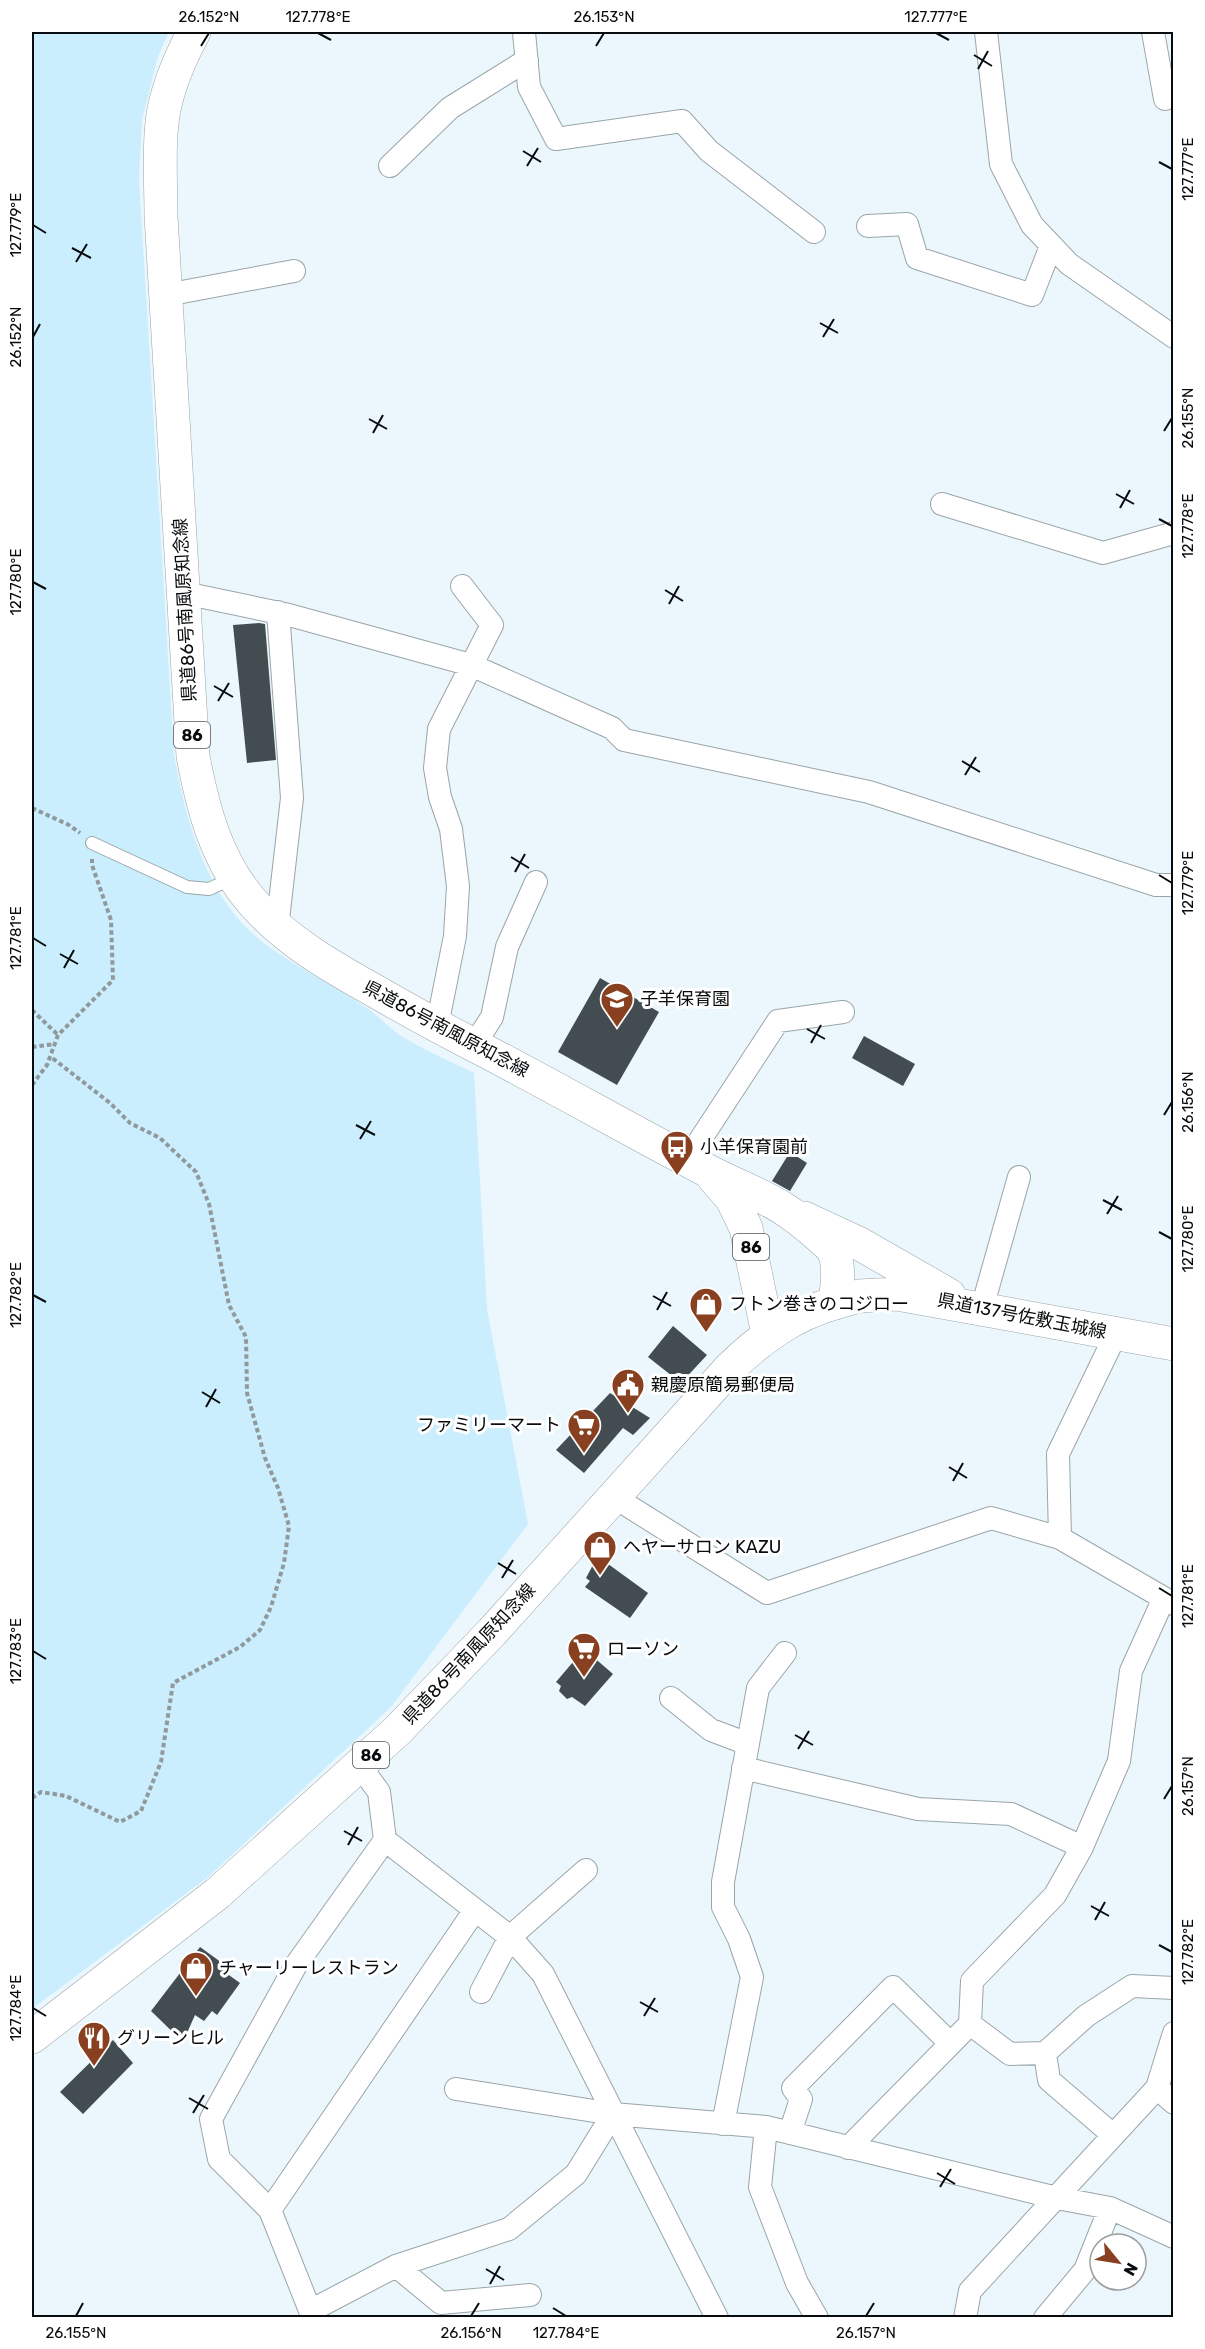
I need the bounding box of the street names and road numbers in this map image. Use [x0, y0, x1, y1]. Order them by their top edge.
street label: 県道86号南風原知念線 [169, 517, 201, 703]
road number: 86 [174, 722, 210, 748]
street label: 県道86号南風原知念線 [359, 976, 533, 1082]
road number: 86 [733, 1234, 769, 1260]
street label: 県道137号佐敷玉城線 [936, 1289, 1108, 1343]
street label: 県道86号南風原知念線 [398, 1579, 540, 1729]
road number: 86 [353, 1742, 389, 1768]

